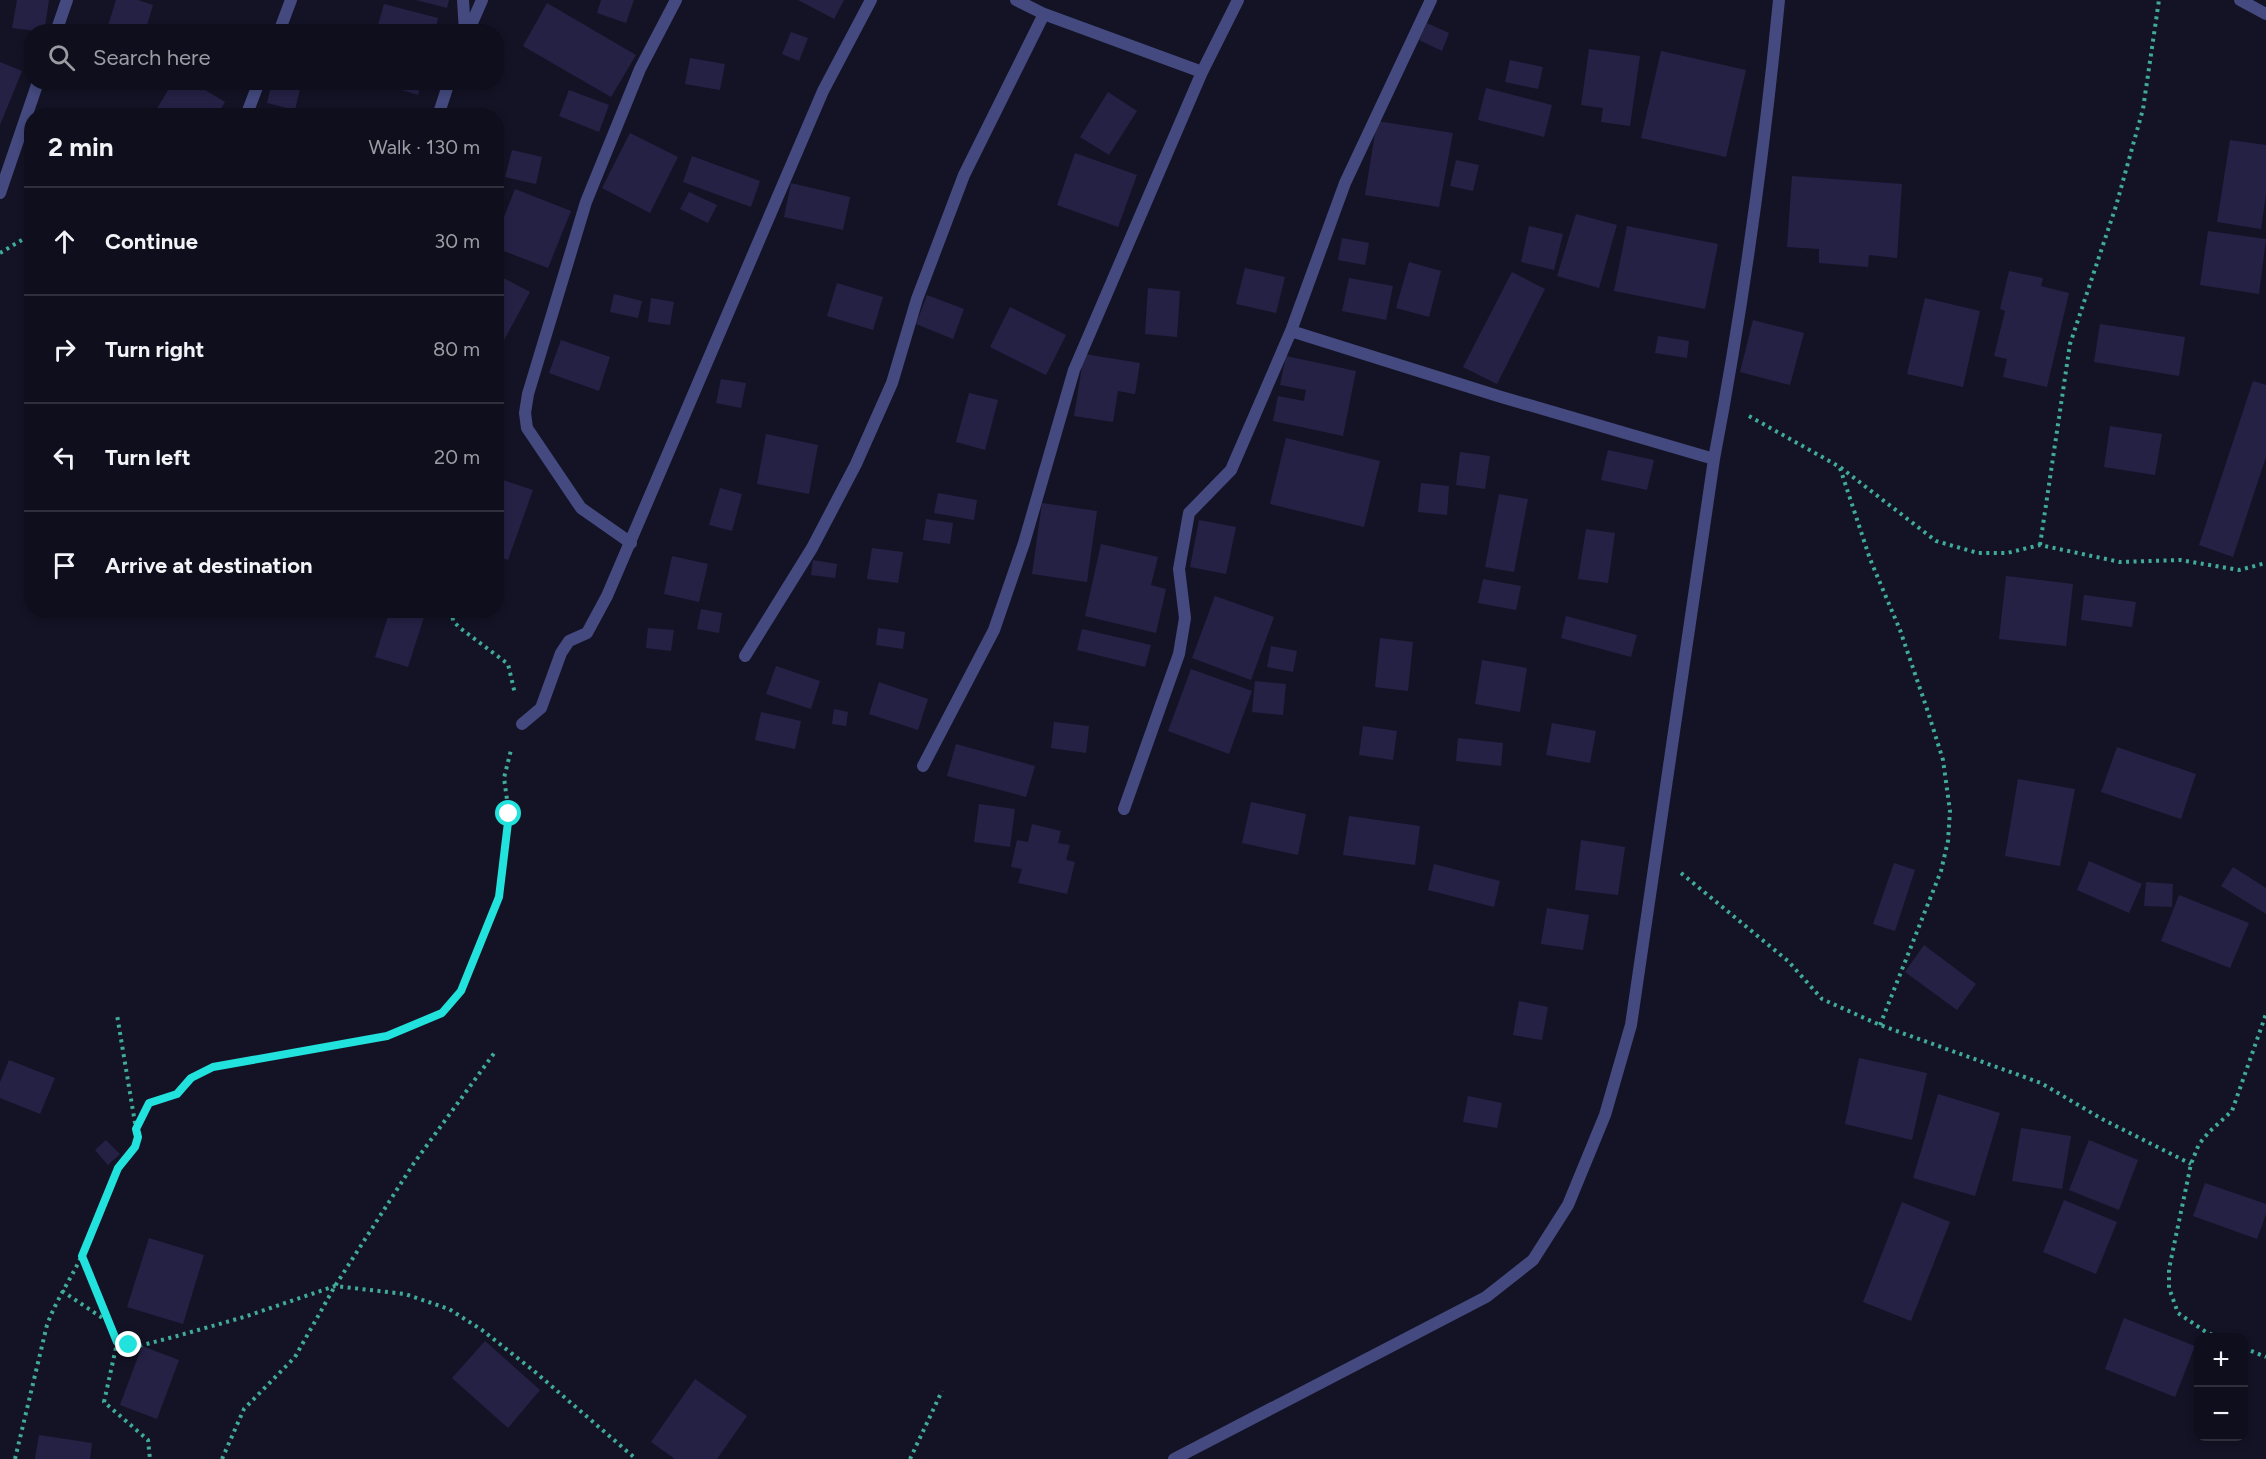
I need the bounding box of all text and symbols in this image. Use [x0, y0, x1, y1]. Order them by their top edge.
search box [24, 24, 504, 90]
icon: search [45, 41, 78, 74]
text: Search here [93, 44, 211, 71]
text: 2 min [48, 131, 114, 163]
text: Walk · 130 m [368, 135, 480, 159]
icon: ahead [48, 225, 81, 258]
text: Continue [105, 228, 198, 255]
text: 30 m [434, 229, 480, 253]
icon: right [48, 333, 81, 366]
text: Turn right [105, 336, 204, 363]
text: 80 m [433, 337, 480, 361]
icon: left [48, 441, 81, 474]
text: Turn left [105, 444, 191, 471]
text: 20 m [434, 445, 480, 469]
icon: arrive [48, 549, 81, 582]
text: Arrive at destination [105, 552, 313, 579]
route start [495, 800, 521, 826]
route end [115, 1331, 141, 1357]
map controls [2194, 1333, 2248, 1441]
button: + [2194, 1333, 2248, 1387]
button: − [2194, 1387, 2248, 1441]

